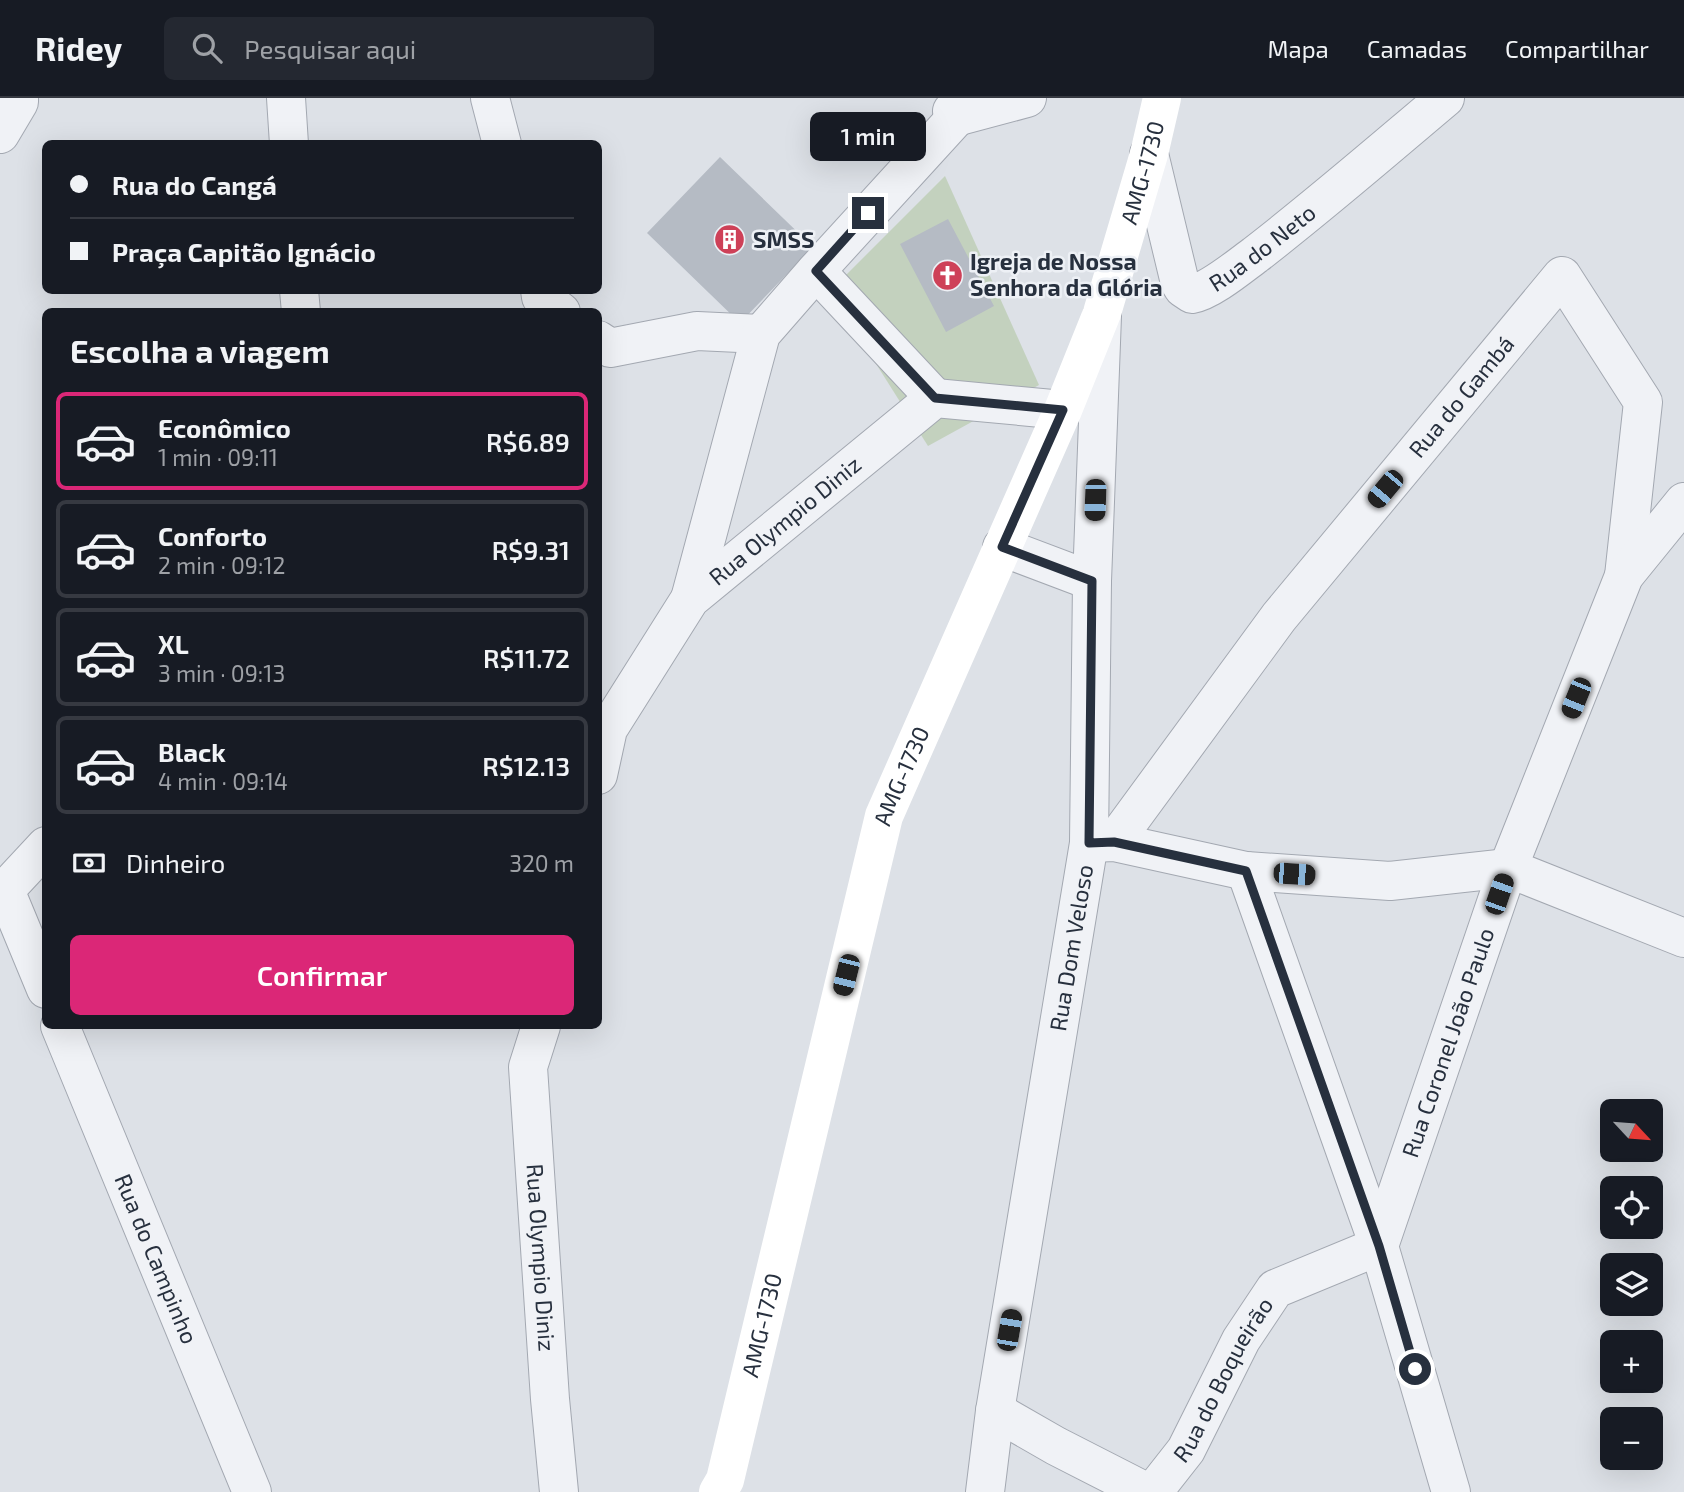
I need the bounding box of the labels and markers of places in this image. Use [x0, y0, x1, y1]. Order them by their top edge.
building icon: SMSS [713, 223, 747, 257]
place label: SMSS [753, 225, 814, 253]
place label: Igreja de Nossa Senhora da Glória [970, 247, 1163, 301]
church icon: Igreja de Nossa Senhora da Glória [930, 258, 964, 292]

